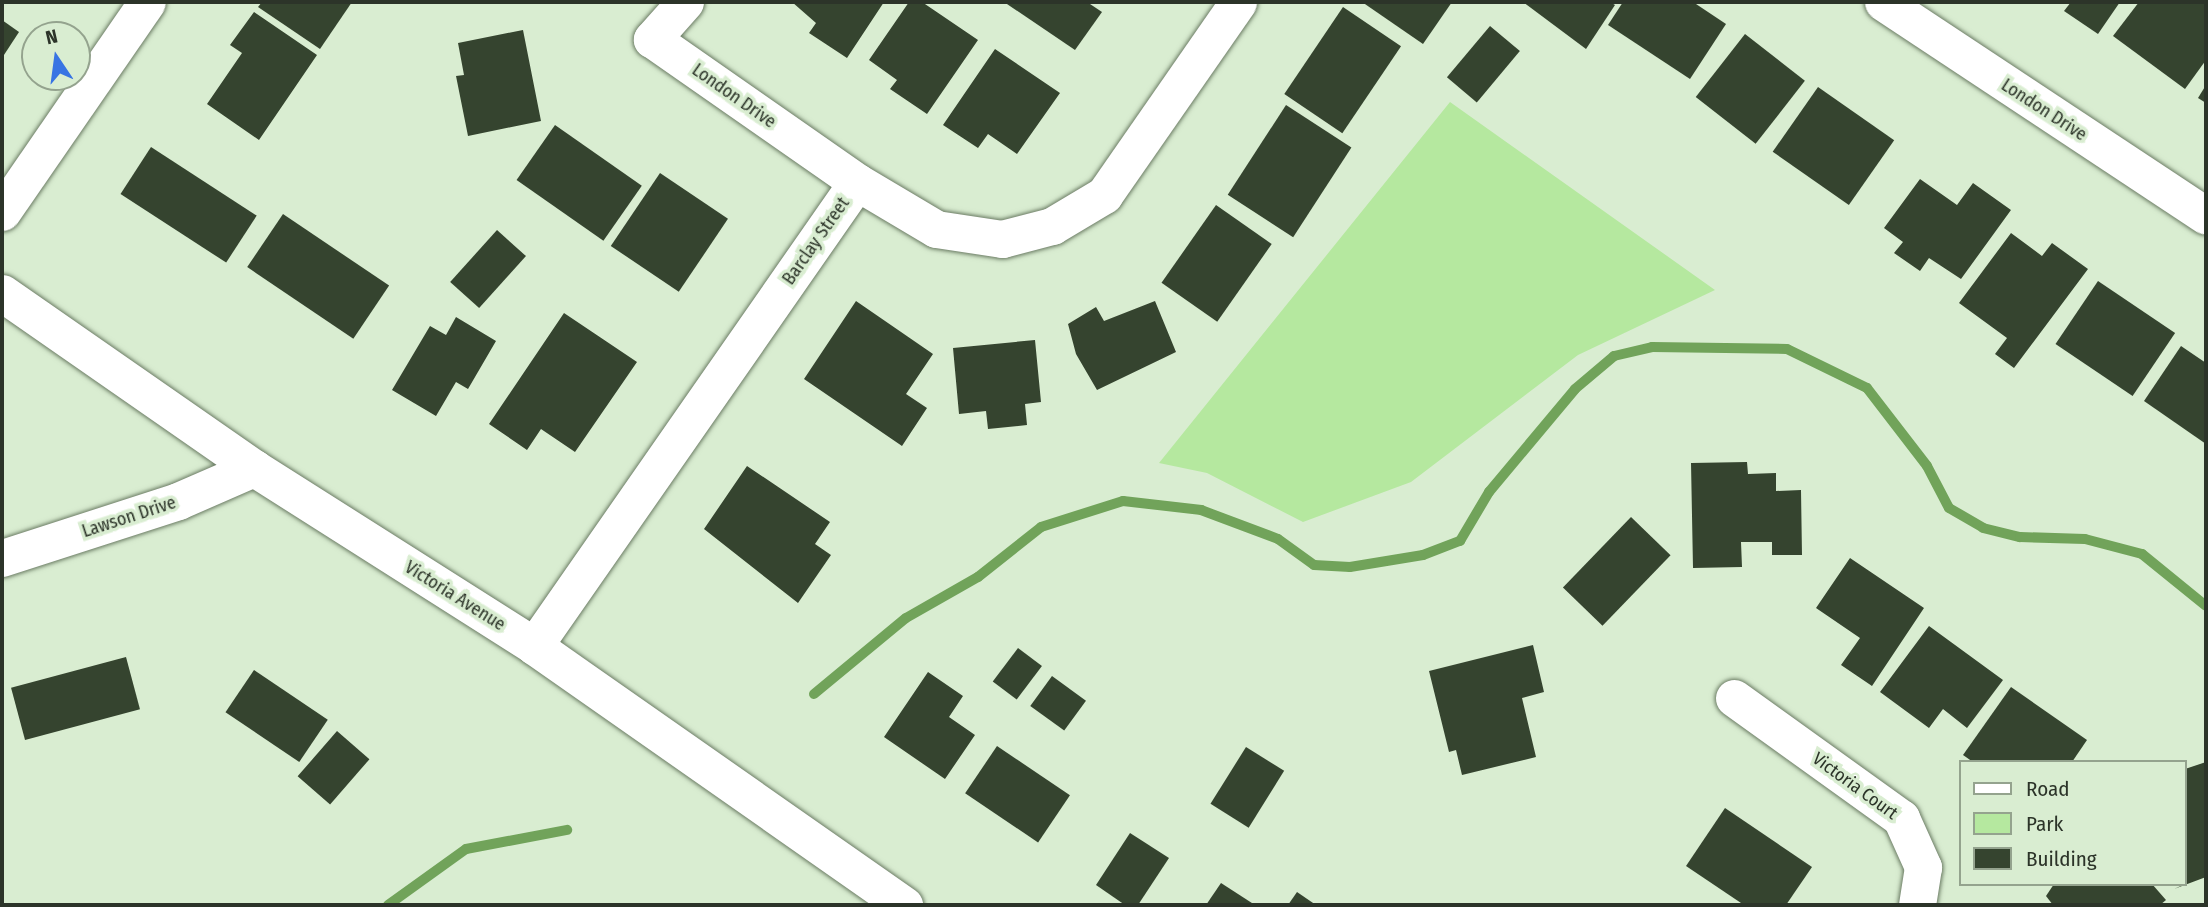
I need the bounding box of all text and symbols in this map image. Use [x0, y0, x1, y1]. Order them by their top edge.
north arrow [21, 21, 91, 91]
text: N [43, 25, 60, 49]
street label: London Drive [688, 59, 780, 133]
street label: London Drive [1997, 74, 2091, 146]
street label: Barclay Street [778, 193, 854, 289]
street label: Lawson Drive [79, 492, 179, 542]
street label: Victoria Avenue [401, 557, 509, 635]
street label: Victoria Court [1808, 748, 1902, 824]
legend [1960, 760, 2187, 886]
text: Road [2026, 776, 2070, 802]
text: Park [2026, 811, 2063, 837]
text: Building [2026, 846, 2097, 872]

